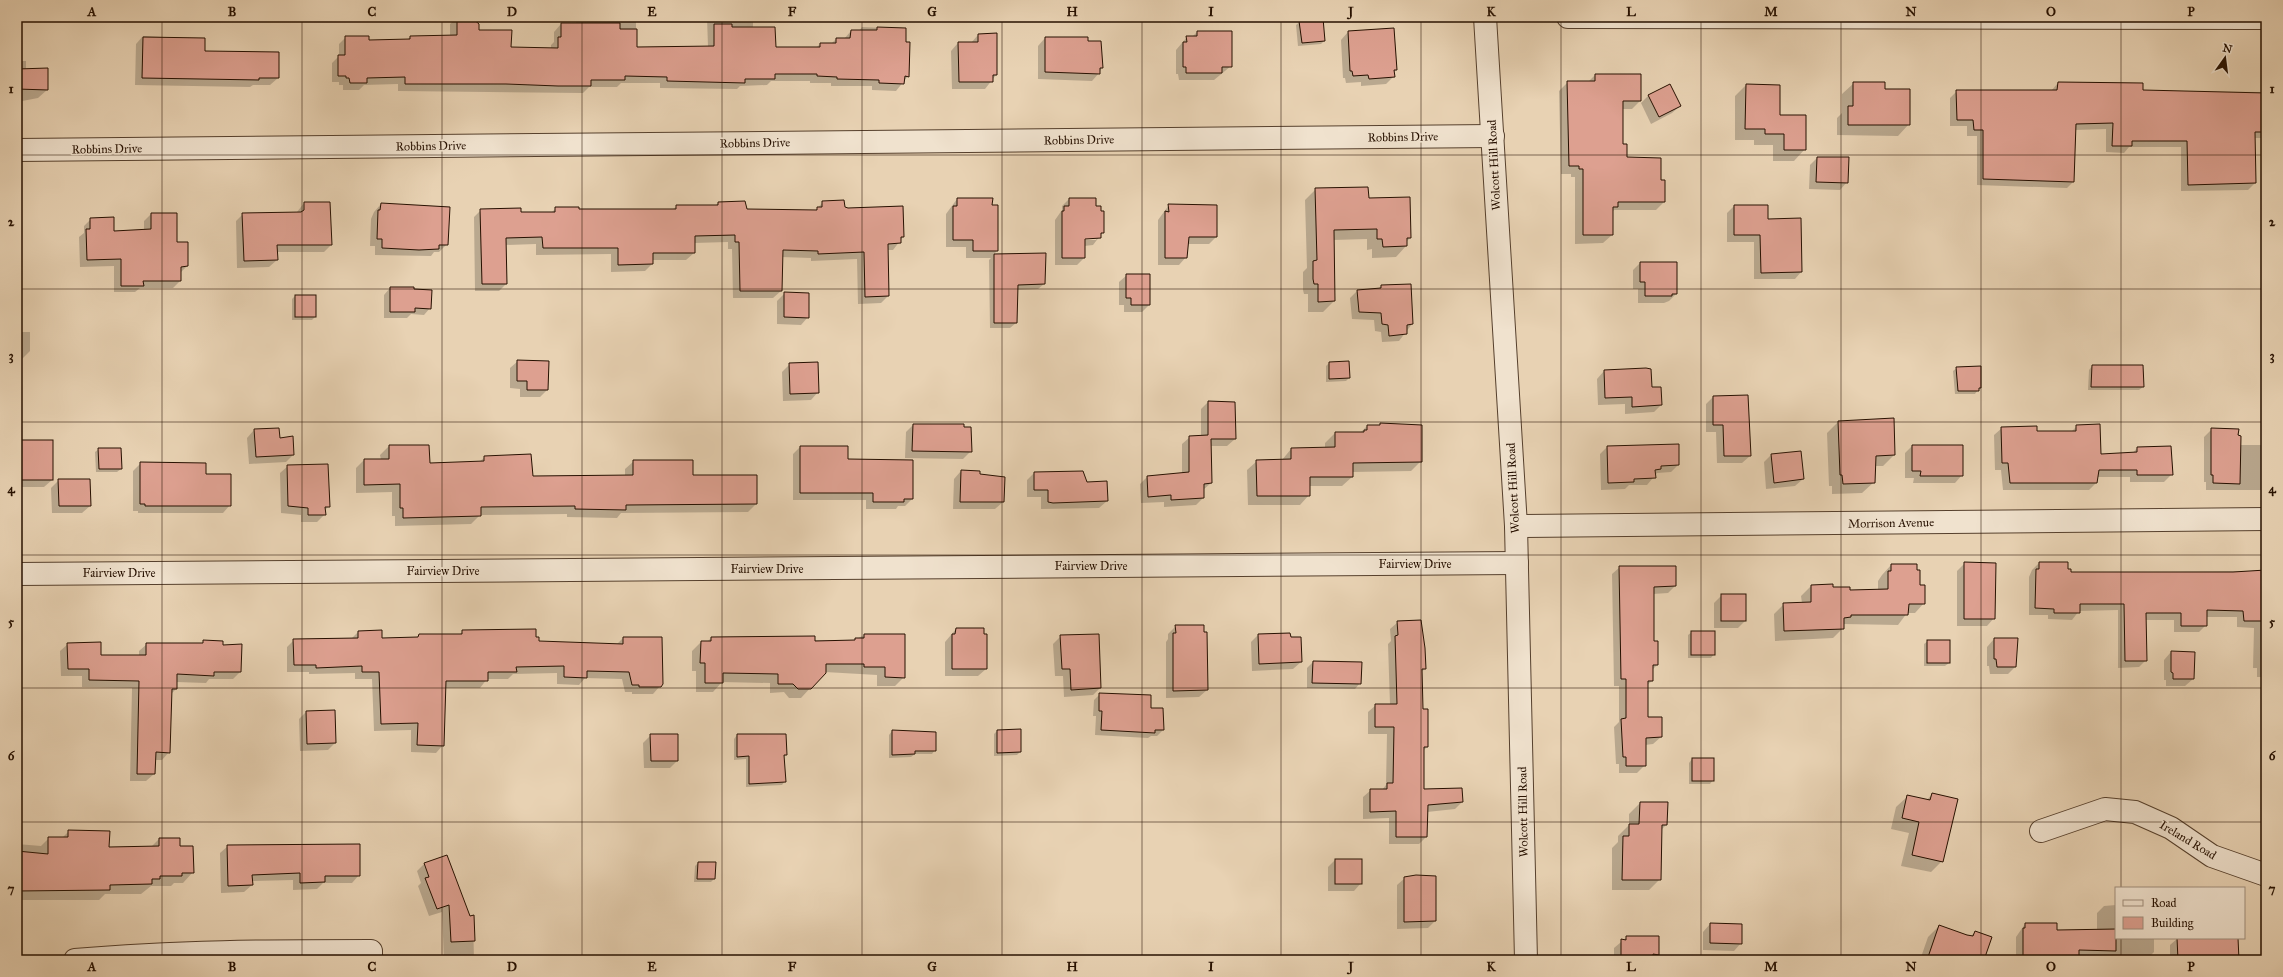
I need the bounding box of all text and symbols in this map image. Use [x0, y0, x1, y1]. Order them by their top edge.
text: A [87, 4, 97, 20]
text: B [228, 4, 237, 20]
text: C [368, 4, 377, 20]
text: D [507, 4, 517, 20]
text: E [647, 4, 657, 20]
text: F [788, 4, 797, 20]
text: G [927, 4, 937, 20]
text: H [1066, 4, 1078, 20]
text: I [1208, 4, 1214, 20]
text: J [1346, 4, 1354, 20]
text: K [1486, 4, 1496, 20]
text: L [1626, 4, 1636, 20]
text: M [1764, 4, 1778, 20]
text: N [1905, 4, 1917, 20]
text: O [2046, 4, 2056, 20]
text: P [2187, 4, 2195, 20]
north arrow [2205, 38, 2245, 78]
text: N [2221, 41, 2234, 56]
text: 1 [8, 81, 14, 97]
text: 1 [2269, 81, 2275, 97]
street label: Wolcott Hill Road [1485, 119, 1503, 211]
street label: Robbins Drive [1368, 129, 1438, 145]
street label: Robbins Drive [1044, 132, 1114, 148]
street label: Robbins Drive [720, 135, 790, 151]
street label: Robbins Drive [396, 138, 466, 154]
street label: Robbins Drive [72, 141, 142, 157]
text: 2 [8, 214, 15, 230]
text: 2 [2269, 214, 2276, 230]
text: 3 [8, 348, 14, 364]
text: 3 [2269, 348, 2275, 364]
street label: Wolcott Hill Road [1504, 442, 1522, 534]
text: 4 [7, 481, 15, 497]
text: 4 [2268, 481, 2276, 497]
street label: Morrison Avenue [1848, 515, 1934, 531]
street label: Fairview Drive [1379, 557, 1451, 571]
street label: Fairview Drive [1055, 559, 1127, 573]
street label: Fairview Drive [731, 562, 803, 576]
street label: Fairview Drive [407, 564, 479, 578]
street label: Fairview Drive [83, 566, 155, 580]
text: 5 [8, 614, 15, 630]
text: 5 [2269, 614, 2276, 630]
text: 6 [8, 748, 16, 764]
text: 6 [2269, 748, 2277, 764]
street label: Wolcott Hill Road [1515, 766, 1531, 858]
street label: Ireland Road [2157, 818, 2219, 862]
text: 7 [8, 881, 15, 897]
text: 7 [2269, 881, 2276, 897]
legend [2115, 887, 2245, 939]
text: Road [2151, 896, 2177, 910]
text: Building [2151, 916, 2194, 931]
text: A [87, 959, 97, 975]
text: B [228, 959, 237, 975]
text: C [368, 959, 377, 975]
text: D [507, 959, 517, 975]
text: E [647, 959, 657, 975]
text: F [788, 959, 797, 975]
text: G [927, 959, 937, 975]
text: H [1066, 959, 1078, 975]
text: I [1208, 959, 1214, 975]
text: J [1346, 959, 1354, 975]
text: K [1486, 959, 1496, 975]
text: L [1626, 959, 1636, 975]
text: M [1764, 959, 1778, 975]
text: N [1905, 959, 1917, 975]
text: O [2046, 959, 2056, 975]
text: P [2187, 959, 2195, 975]

